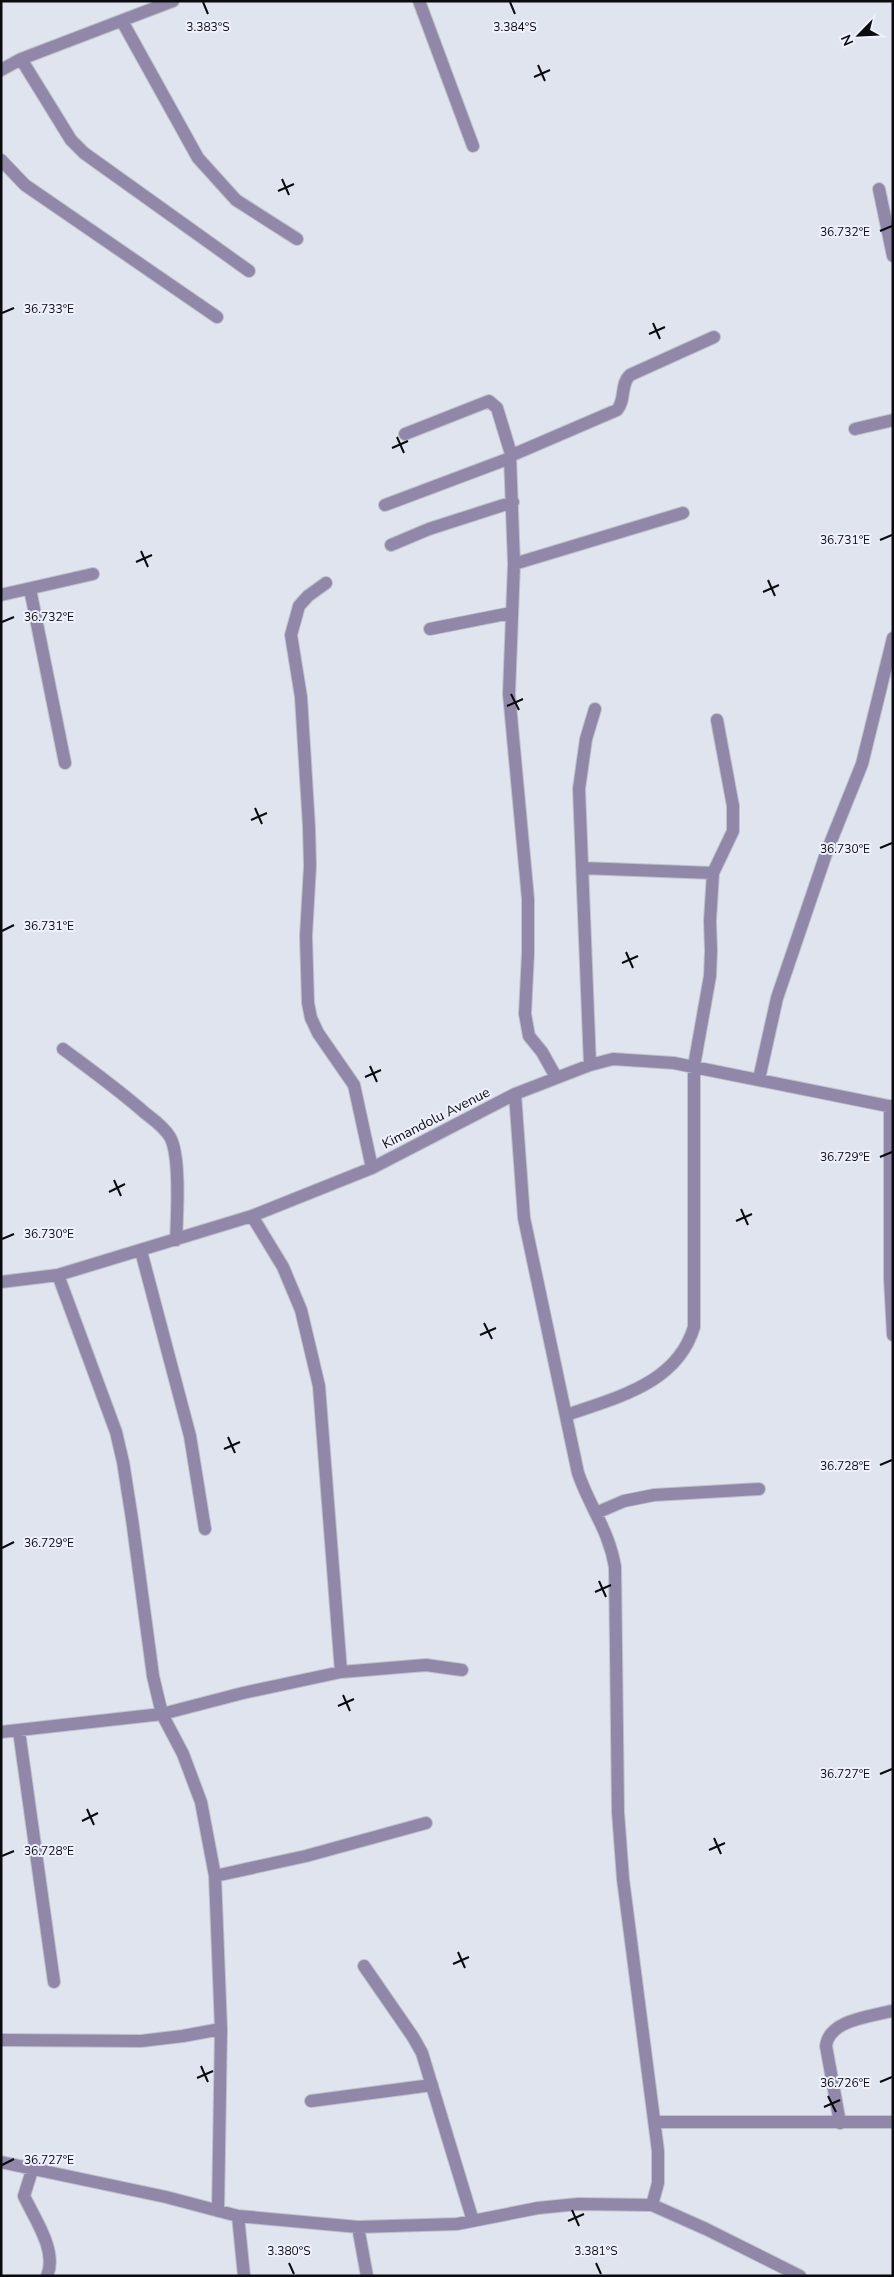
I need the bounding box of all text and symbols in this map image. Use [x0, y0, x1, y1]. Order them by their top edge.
north arrow [834, 10, 884, 60]
text: 3.383°S [186, 19, 230, 35]
text: 3.384°S [493, 19, 537, 35]
text: N [837, 31, 858, 49]
text: 36.732°E [820, 224, 870, 240]
text: 36.733°E [24, 301, 74, 317]
text: 36.731°E [820, 532, 870, 548]
text: 36.732°E [24, 609, 74, 625]
text: 36.730°E [820, 841, 870, 857]
text: 36.731°E [24, 918, 74, 934]
street label: Kimandolu Avenue [379, 1083, 493, 1153]
text: 36.729°E [820, 1149, 870, 1165]
text: 36.730°E [24, 1226, 74, 1242]
text: 36.728°E [820, 1458, 870, 1474]
text: 36.729°E [24, 1535, 74, 1551]
text: 36.727°E [820, 1766, 870, 1782]
text: 36.728°E [24, 1843, 74, 1859]
text: 36.726°E [820, 2075, 870, 2091]
text: 36.727°E [24, 2152, 74, 2168]
text: 3.380°S [267, 2243, 311, 2259]
text: 3.381°S [574, 2243, 618, 2259]

